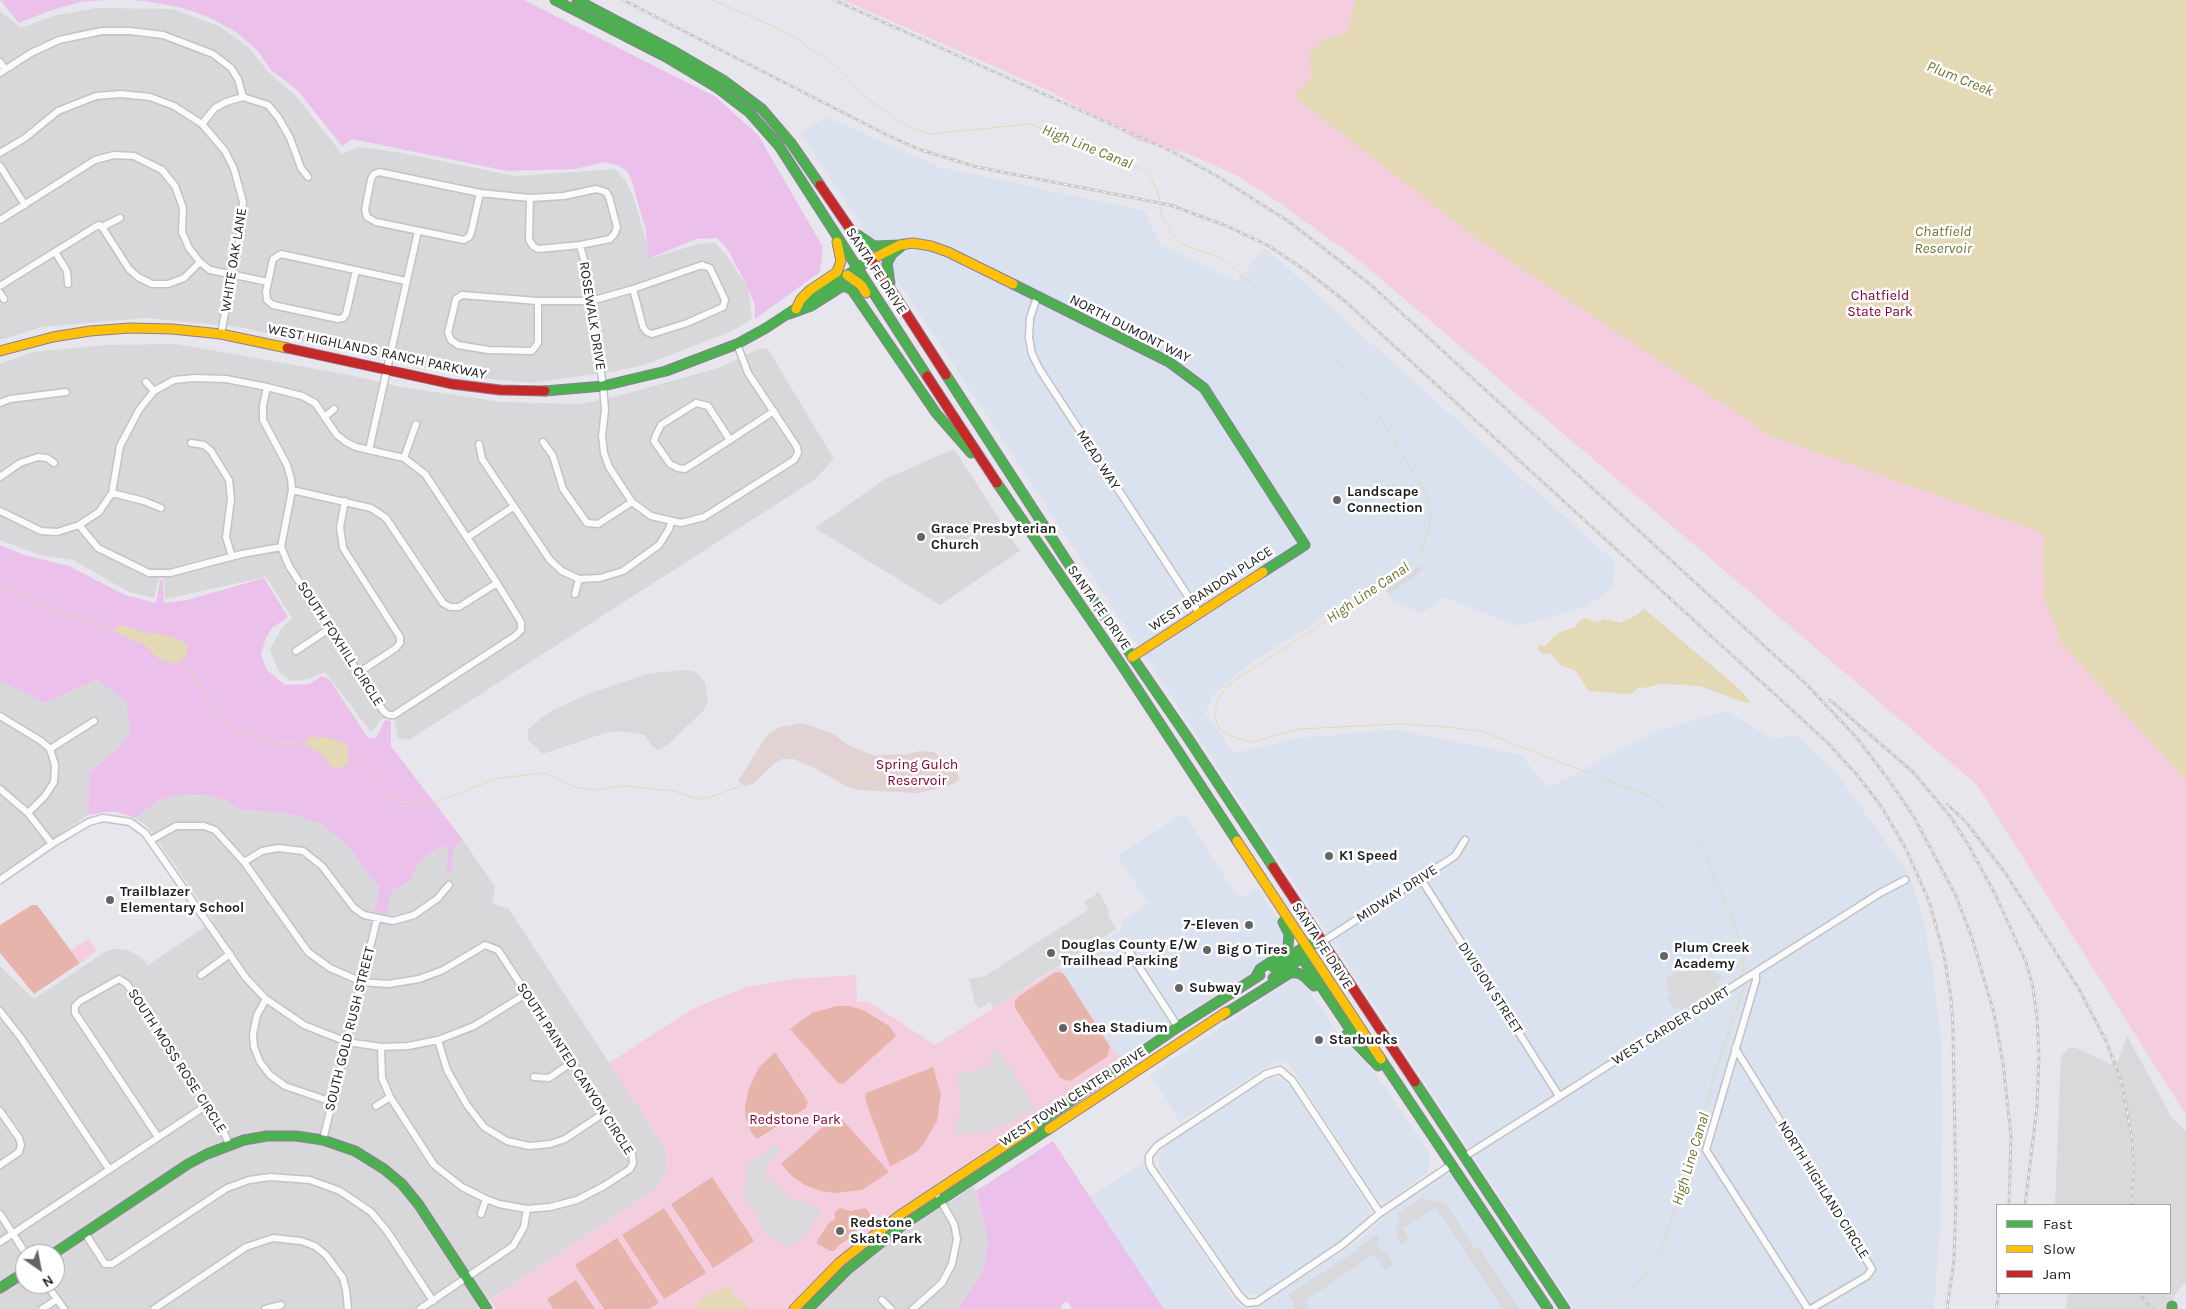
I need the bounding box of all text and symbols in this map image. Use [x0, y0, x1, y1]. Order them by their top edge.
water label: Plum Creek [1924, 58, 1996, 100]
water label: High Line Canal [1039, 121, 1135, 173]
street label: WHITE OAK LANE [217, 207, 251, 313]
water label: Chatfield Reservoir [1914, 223, 1972, 258]
street label: SANTA FE DRIVE [842, 225, 910, 317]
street label: ROSEWALK DRIVE [575, 260, 609, 372]
park label: Chatfield State Park [1847, 288, 1913, 321]
street label: NORTH DUMONT WAY [1067, 291, 1193, 367]
street label: WEST HIGHLANDS RANCH PARKWAY [266, 321, 488, 383]
street label: MEAD WAY [1073, 427, 1123, 493]
place label: Landscape Connection [1347, 484, 1423, 516]
marker: Landscape Connection [1331, 494, 1343, 506]
place label: Grace Presbyterian Church [931, 521, 1057, 554]
marker: Grace Presbyterian Church [915, 531, 927, 543]
street label: WEST BRANDON PLACE [1146, 543, 1276, 635]
water label: High Line Canal [1323, 559, 1413, 627]
street label: SANTA FE DRIVE [1063, 562, 1135, 654]
street label: SOUTH FOXHILL CIRCLE [293, 579, 387, 709]
park label: Spring Gulch Reservoir [876, 757, 958, 790]
place label: K1 Speed [1339, 848, 1398, 864]
marker: K1 Speed [1323, 850, 1335, 862]
street label: MIDWAY DRIVE [1353, 862, 1441, 926]
place label: Trailblazer Elementary School [120, 884, 244, 916]
marker: Trailblazer Elementary School [104, 894, 116, 906]
street label: SANTA FE DRIVE [1288, 900, 1356, 992]
place label: 7-Eleven [1184, 917, 1239, 933]
marker: 7-Eleven [1243, 919, 1255, 931]
place label: Douglas County E/W Trailhead Parking [1061, 937, 1197, 970]
street label: DIVISION STREET [1454, 939, 1526, 1037]
place label: Plum Creek Academy [1674, 940, 1749, 972]
place label: Big O Tires [1217, 942, 1288, 958]
marker: Big O Tires [1201, 944, 1213, 956]
street label: SOUTH GOLD RUSH STREET [321, 945, 379, 1113]
marker: Douglas County E/W Trailhead Parking [1045, 947, 1057, 959]
marker: Plum Creek Academy [1658, 950, 1670, 962]
street label: SOUTH PAINTED CANYON CIRCLE [513, 980, 637, 1158]
place label: Subway [1189, 980, 1241, 996]
marker: Subway [1173, 982, 1185, 994]
street label: WEST CARDER COURT [1609, 983, 1733, 1069]
street label: SOUTH MOSS ROSE CIRCLE [124, 986, 230, 1136]
place label: Shea Stadium [1073, 1020, 1168, 1036]
marker: Shea Stadium [1057, 1022, 1069, 1034]
place label: Starbucks [1329, 1032, 1398, 1048]
marker: Starbucks [1313, 1034, 1325, 1046]
street label: WEST TOWN CENTER DRIVE [997, 1043, 1149, 1151]
water label: High Line Canal [1668, 1110, 1714, 1208]
park label: Redstone Park [749, 1112, 841, 1128]
street label: NORTH HIGHLAND CIRCLE [1774, 1118, 1872, 1262]
legend [1996, 1204, 2171, 1294]
place label: Redstone Skate Park [850, 1215, 922, 1248]
text: Fast [2043, 1215, 2072, 1233]
marker: Redstone Skate Park [834, 1225, 846, 1237]
text: Slow [2043, 1240, 2075, 1258]
north arrow [15, 1244, 65, 1294]
text: Jam [2043, 1265, 2071, 1283]
text: N [39, 1271, 57, 1291]

